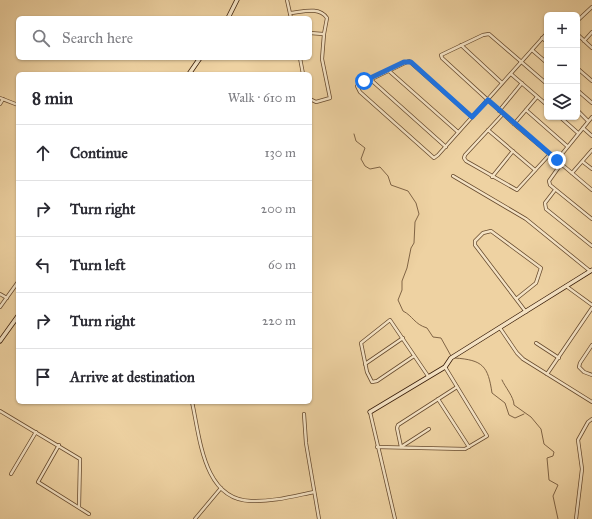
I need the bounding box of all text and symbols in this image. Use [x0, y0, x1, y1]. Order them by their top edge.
map controls [544, 12, 580, 120]
button: + [544, 12, 580, 48]
search box [16, 16, 312, 60]
icon: search [30, 27, 52, 49]
text: Search here [62, 29, 133, 47]
button: − [544, 48, 580, 84]
route start [355, 72, 373, 90]
button: layers [544, 84, 580, 120]
text: 8 min [32, 88, 73, 109]
text: Walk · 610 m [228, 90, 296, 106]
icon: ahead [32, 142, 54, 164]
text: Continue [70, 144, 128, 162]
text: 130 m [264, 145, 296, 161]
route end [548, 151, 566, 169]
icon: right [32, 198, 54, 220]
text: Turn right [70, 200, 135, 218]
text: 200 m [261, 201, 296, 217]
icon: left [32, 254, 54, 276]
text: Turn left [70, 256, 126, 274]
text: 60 m [268, 257, 296, 273]
icon: right [32, 310, 54, 332]
text: Turn right [70, 312, 135, 330]
text: 220 m [262, 313, 296, 329]
icon: arrive [32, 366, 54, 388]
text: Arrive at destination [70, 368, 195, 386]

